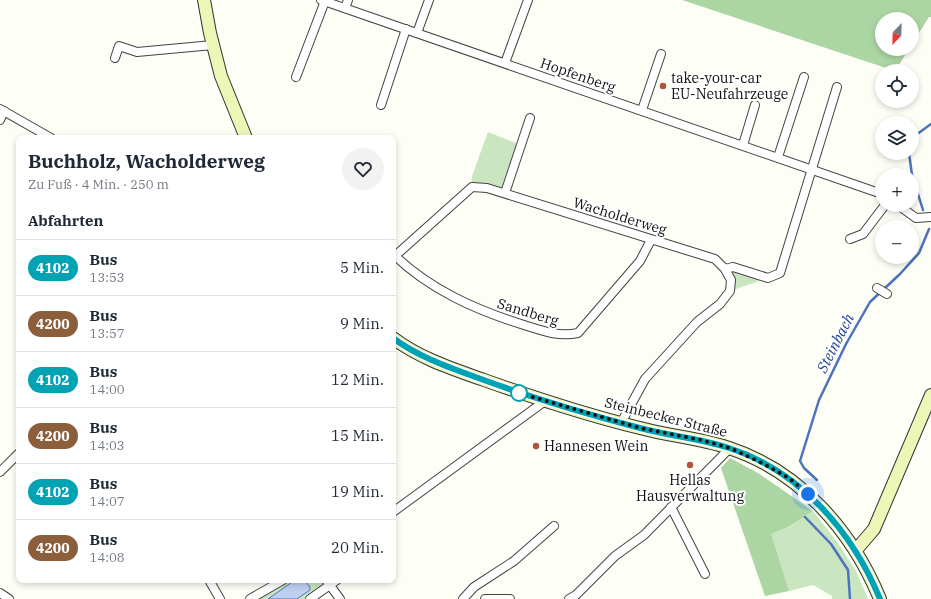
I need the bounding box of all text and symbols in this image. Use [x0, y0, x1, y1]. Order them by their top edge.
north arrow [875, 12, 919, 56]
map controls [875, 12, 919, 264]
street label: Hopfenberg [538, 54, 618, 96]
button: locate [875, 64, 919, 108]
place label: take-your-car EU-Neufahrzeuge [671, 69, 788, 103]
marker: take-your-car EU-Neufahrzeuge [658, 81, 668, 91]
button: layers [875, 116, 919, 160]
button: heart [342, 148, 384, 190]
text: Buchholz, Wacholderweg [28, 149, 265, 173]
button: + [875, 168, 919, 212]
text: Zu Fuß · 4 Min. · 250 m [28, 176, 169, 193]
street label: Wacholderweg [571, 193, 669, 239]
text: Abfahrten [28, 211, 103, 230]
button: − [875, 220, 919, 264]
text: Bus [90, 250, 117, 269]
text: 5 Min. [340, 258, 384, 277]
text: 4102 [36, 259, 70, 277]
text: 13:53 [90, 269, 125, 286]
street label: Sandberg [495, 294, 561, 330]
text: Bus [90, 306, 117, 325]
water label: Steinbach [812, 310, 858, 377]
text: 9 Min. [340, 314, 384, 333]
text: 4200 [36, 315, 70, 333]
text: 13:57 [90, 325, 125, 342]
text: Bus [90, 362, 117, 381]
text: 12 Min. [331, 370, 384, 389]
text: 4102 [36, 371, 70, 389]
text: 14:00 [90, 381, 125, 398]
unlabelled marker [510, 384, 528, 402]
street label: Steinbecker Straße [603, 393, 729, 441]
text: Bus [90, 418, 117, 437]
text: 15 Min. [331, 426, 384, 445]
text: 4200 [36, 427, 70, 445]
text: 14:03 [90, 437, 125, 454]
place label: Hannesen Wein [544, 437, 648, 455]
marker: Hannesen Wein [531, 441, 541, 451]
marker: Hellas Hausverwaltung [685, 460, 695, 470]
place label: Hellas Hausverwaltung [636, 471, 744, 505]
text: Bus [90, 474, 117, 493]
text: 19 Min. [331, 482, 384, 501]
text: 4102 [36, 483, 70, 501]
your location [798, 484, 818, 504]
text: 14:07 [90, 493, 125, 510]
text: Bus [90, 530, 117, 549]
text: 20 Min. [331, 538, 384, 557]
text: 4200 [36, 539, 70, 557]
text: 14:08 [90, 549, 125, 566]

